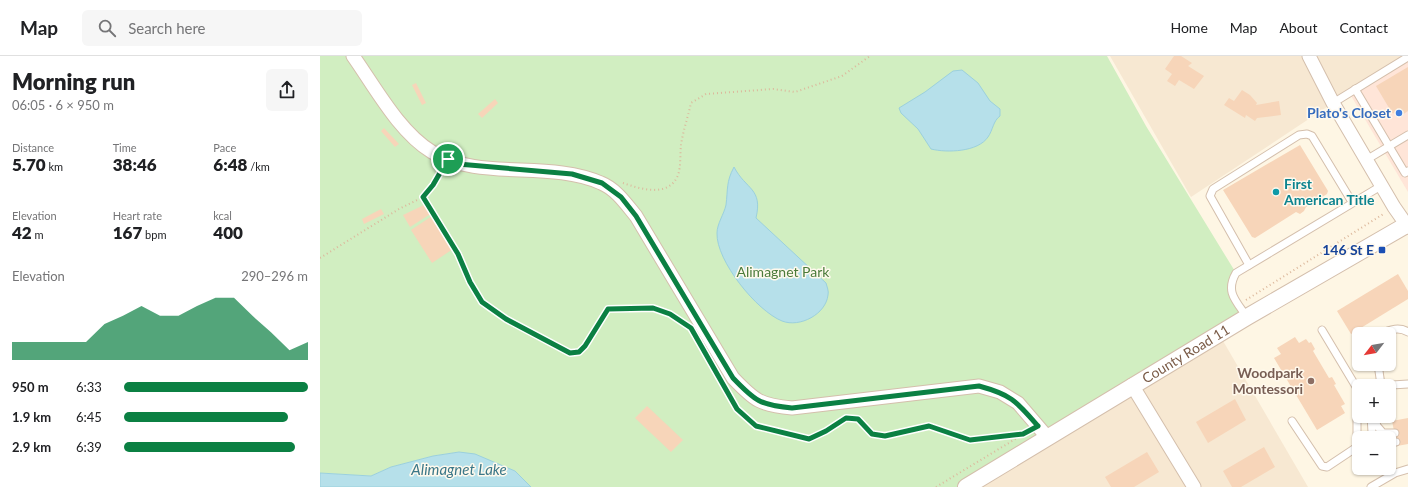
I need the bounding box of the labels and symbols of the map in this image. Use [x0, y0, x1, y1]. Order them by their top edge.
place label: Plato's Closet [1307, 104, 1392, 121]
marker: Plato's Closet [1394, 108, 1404, 118]
pin [431, 142, 465, 176]
place label: First American Title [1283, 175, 1375, 208]
marker: First American Title [1271, 187, 1281, 197]
place label: 146 St E [1322, 241, 1374, 258]
marker: 146 St E [1377, 245, 1387, 255]
park label: Alimagnet Park [737, 263, 830, 280]
street label: County Road 11 [1139, 321, 1232, 386]
north arrow [1352, 327, 1396, 371]
place label: Woodpark Montessori [1232, 364, 1304, 397]
marker: Woodpark Montessori [1306, 376, 1316, 386]
water label: Alimagnet Lake [410, 460, 507, 478]

